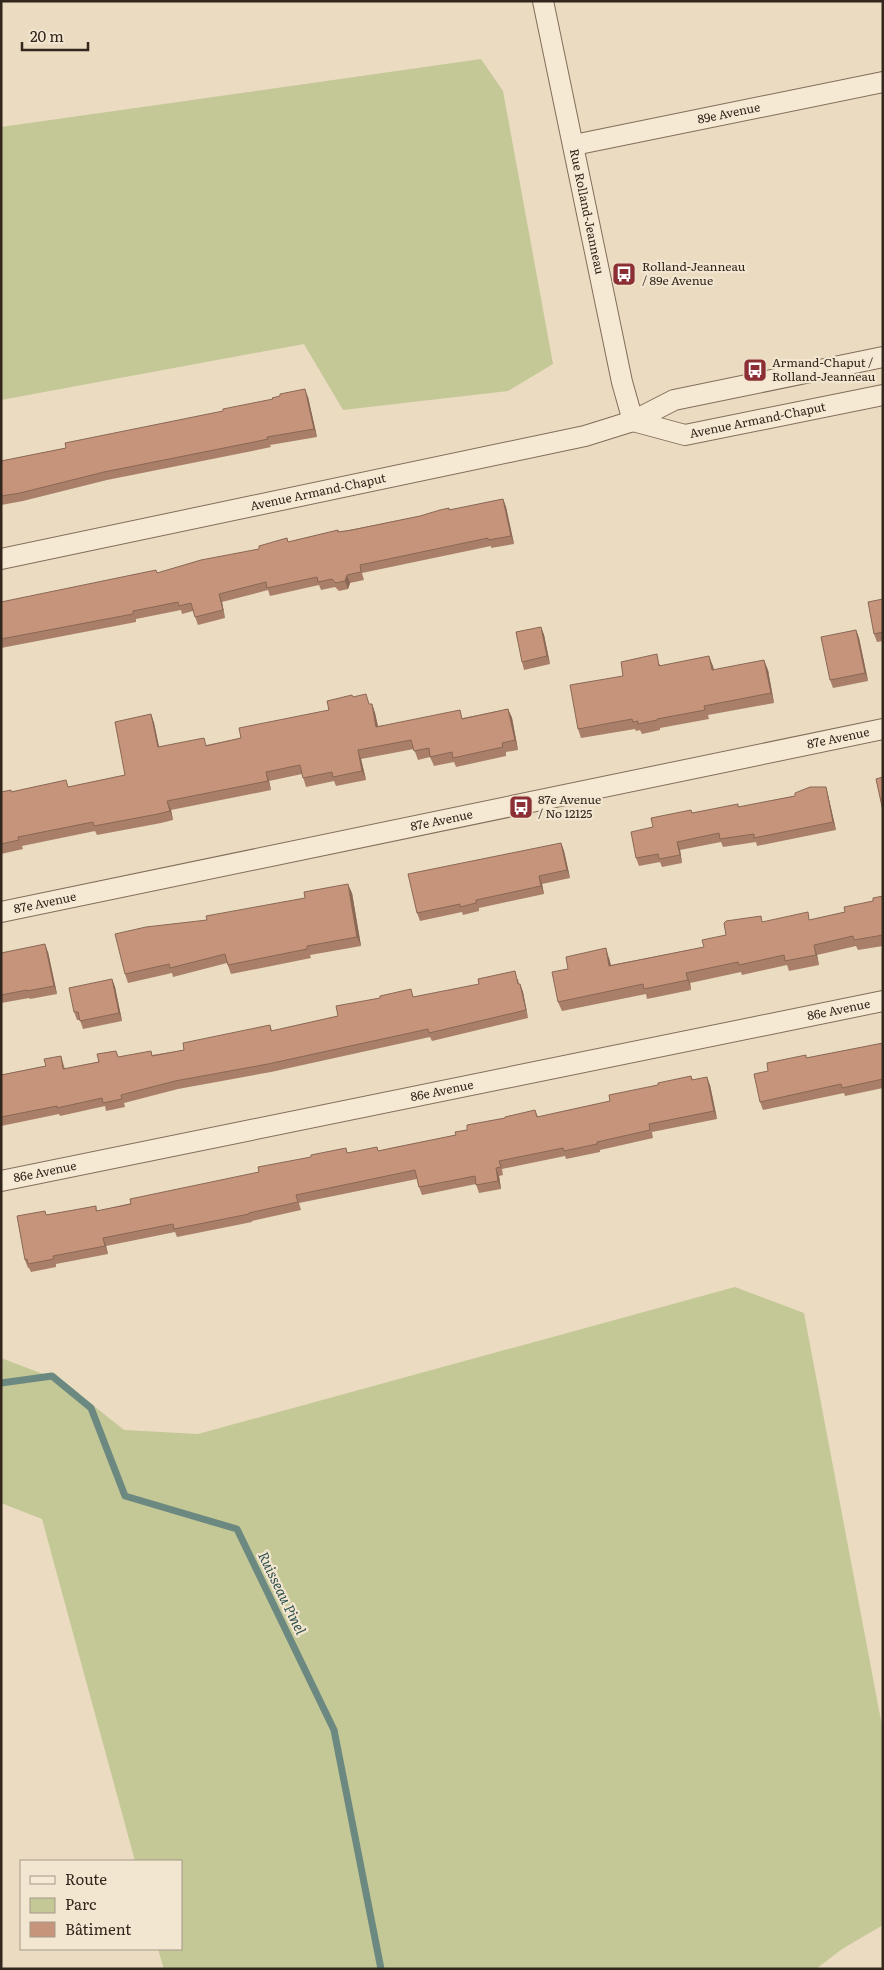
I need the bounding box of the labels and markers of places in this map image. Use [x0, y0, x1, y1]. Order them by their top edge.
place label: Rolland-Jeanneau / 89e Avenue [642, 257, 746, 289]
bus stop icon: Rolland-Jeanneau / 89e Avenue [611, 261, 637, 287]
place label: Armand-Chaput / Rolland-Jeanneau [772, 353, 876, 385]
bus stop icon: Armand-Chaput / Rolland-Jeanneau [742, 357, 768, 383]
place label: 87e Avenue / No 12125 [538, 790, 601, 822]
bus stop icon: 87e Avenue / No 12125 [508, 794, 534, 820]

